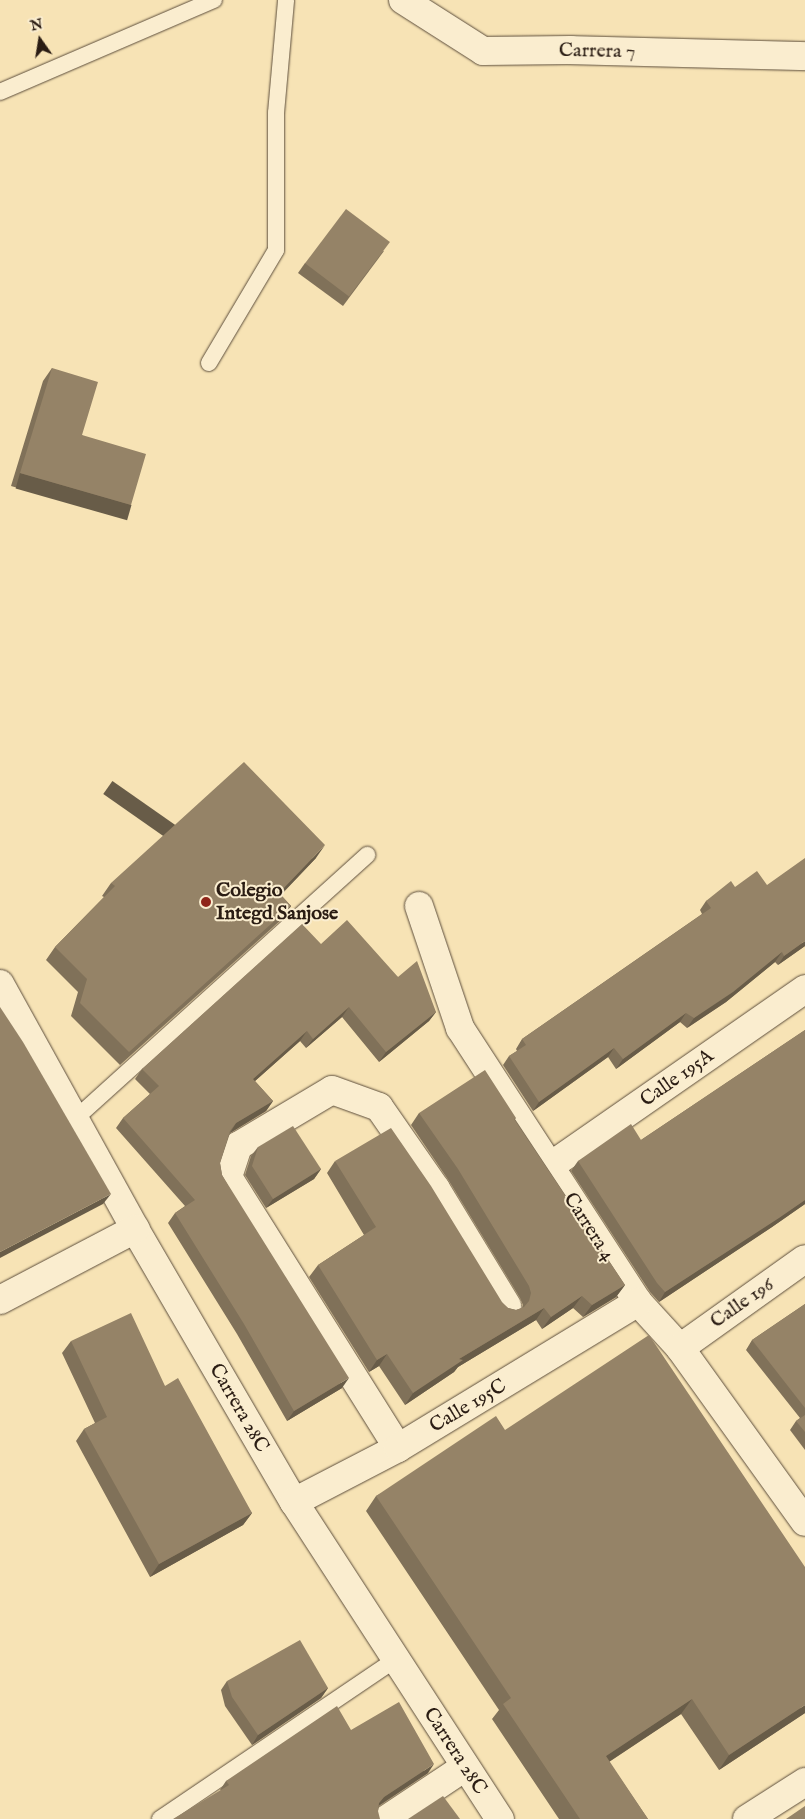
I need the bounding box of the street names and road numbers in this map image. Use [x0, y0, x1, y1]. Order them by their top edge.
street label: Carrera 7 [559, 38, 635, 64]
street label: Calle 195A [636, 1044, 718, 1112]
street label: Carrera 4 [558, 1188, 620, 1266]
street label: Calle 196 [706, 1273, 778, 1333]
street label: Carrera 28C [204, 1359, 274, 1457]
street label: Calle 195C [425, 1374, 511, 1438]
street label: Carrera 28C [418, 1703, 492, 1799]

